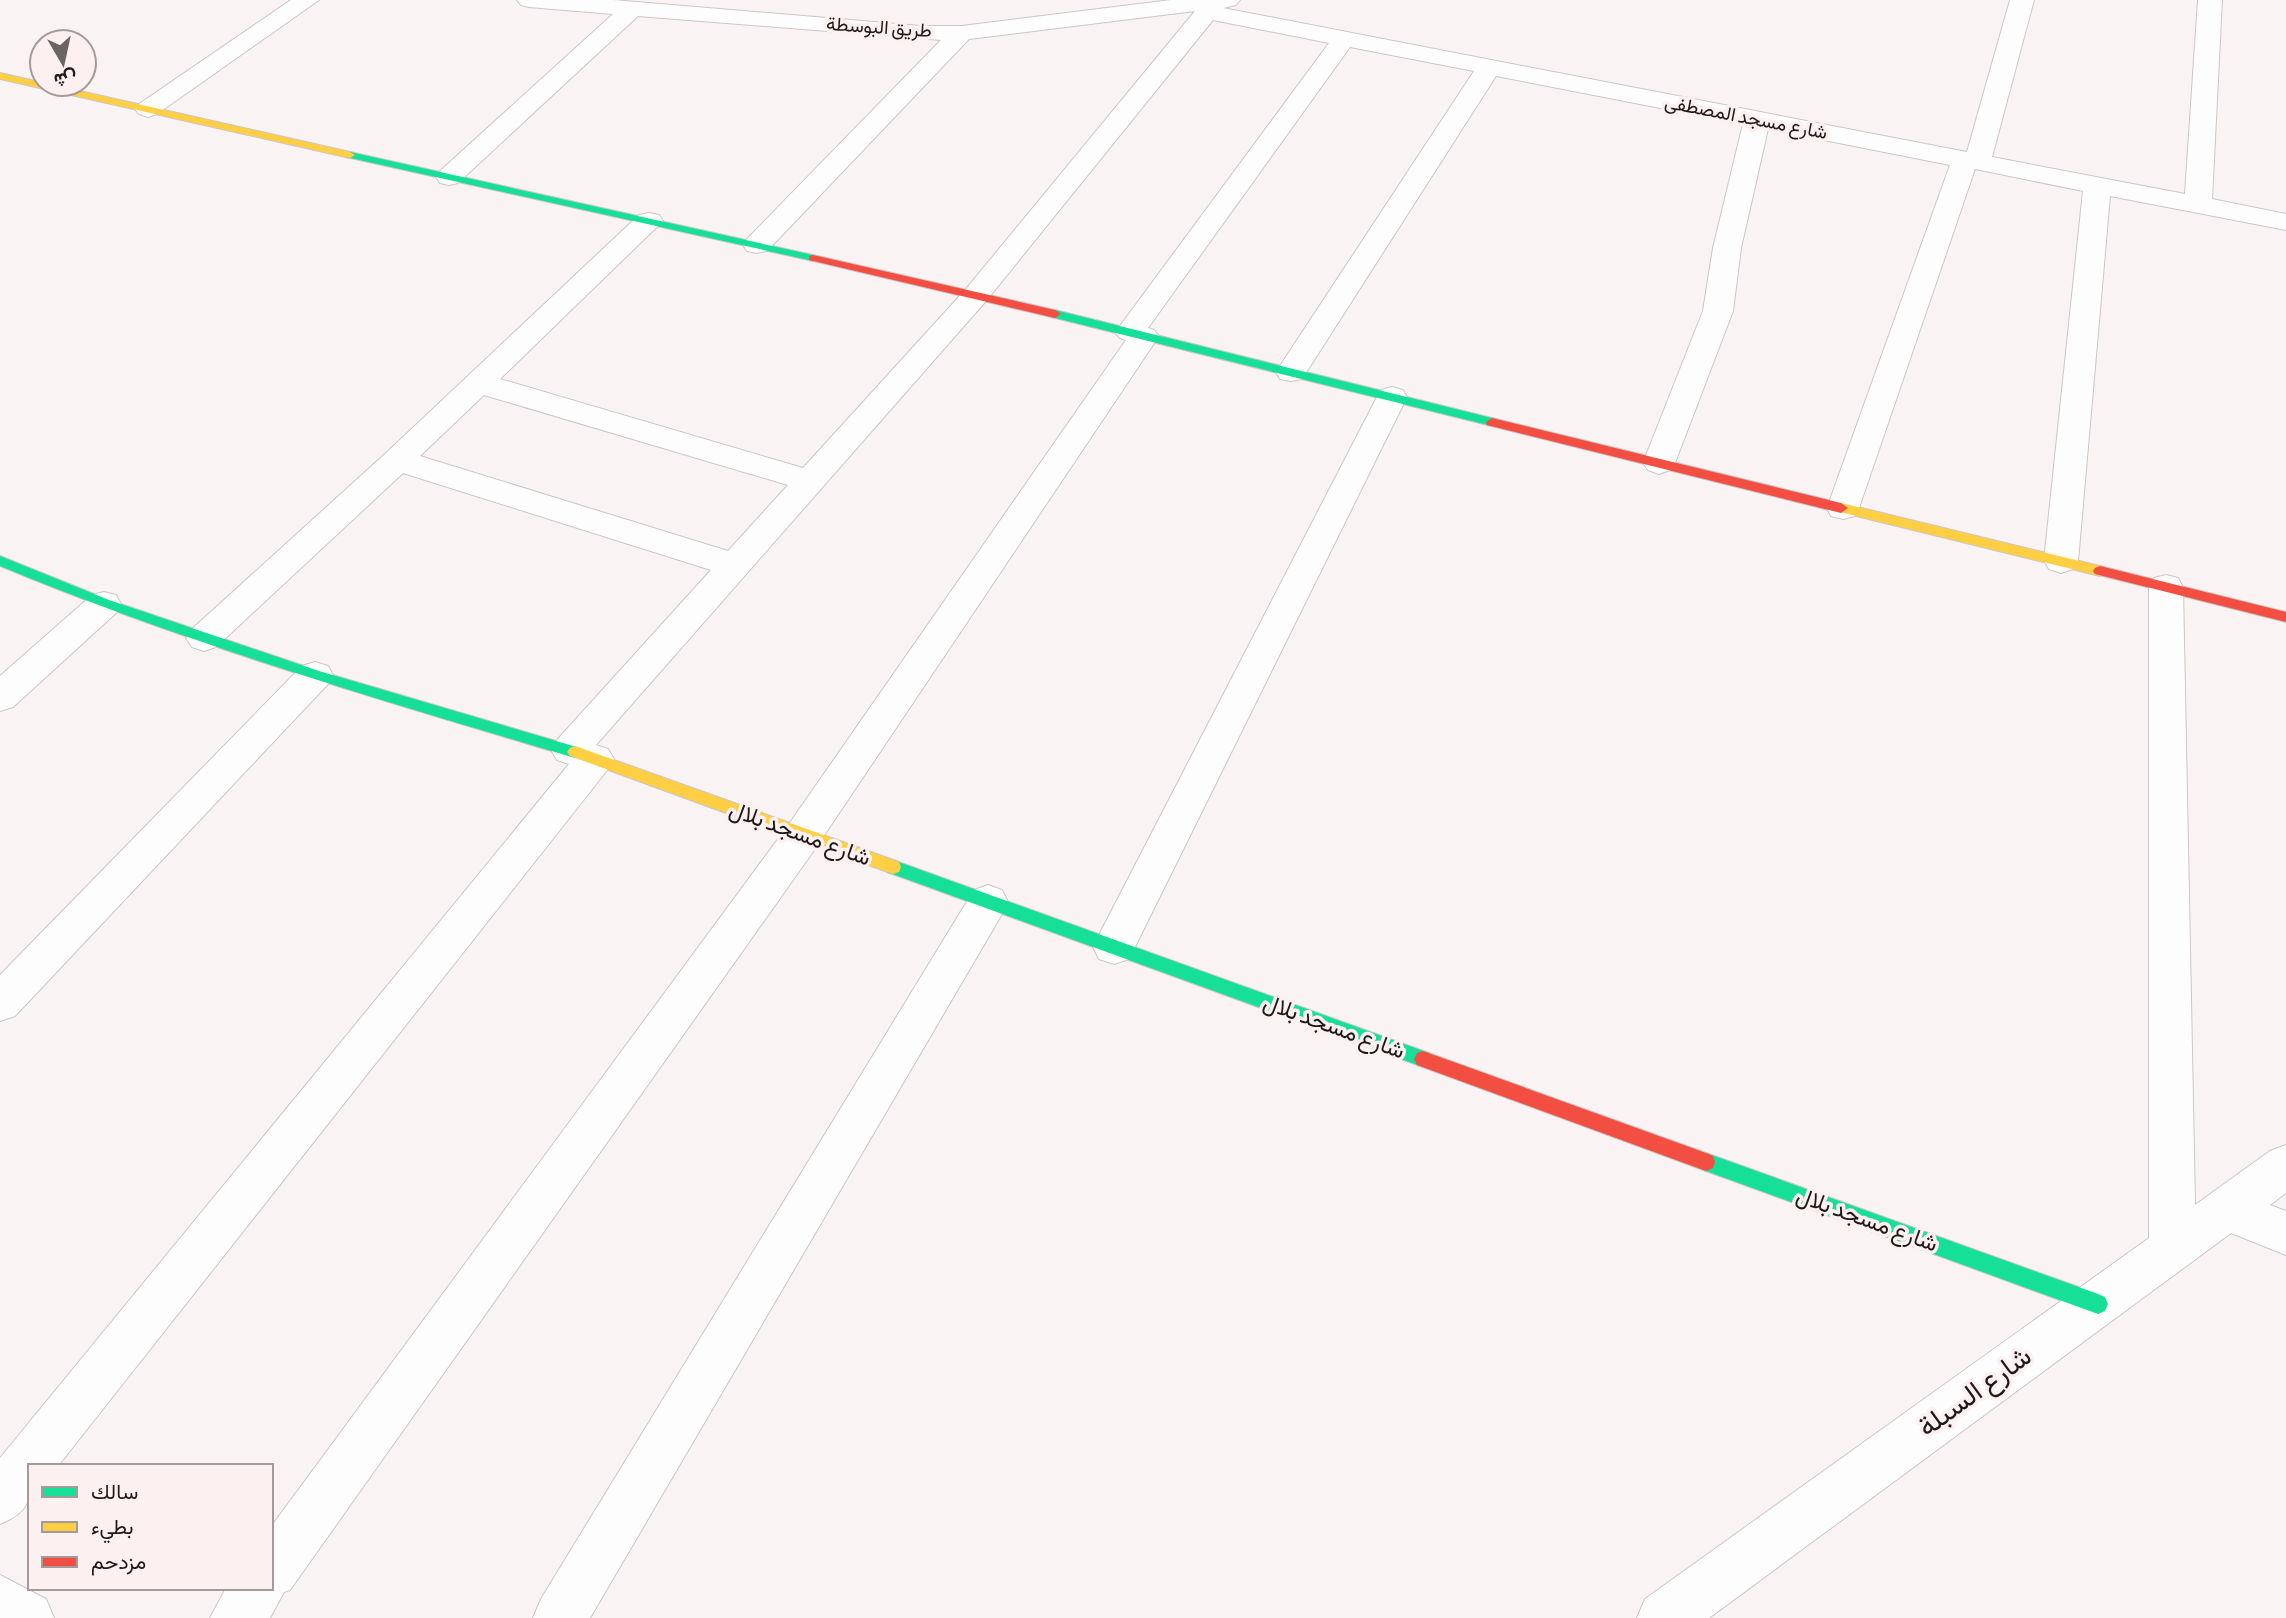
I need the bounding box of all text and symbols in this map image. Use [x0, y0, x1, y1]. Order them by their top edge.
street label: طريق البوسطة [825, 13, 933, 43]
north arrow [28, 28, 98, 98]
text: ش [52, 65, 79, 91]
street label: شارع مسجد المصطفى [1663, 91, 1829, 145]
street label: شارع مسجد بلال [725, 795, 875, 873]
street label: شارع مسجد بلال [1259, 988, 1409, 1066]
street label: شارع مسجد بلال [1792, 1181, 1942, 1259]
street label: شارع السبلة [1912, 1340, 2039, 1445]
legend [28, 1464, 273, 1590]
text: سالك [91, 1480, 138, 1505]
text: بطيء [91, 1515, 134, 1544]
text: مزدحم [91, 1550, 146, 1576]

